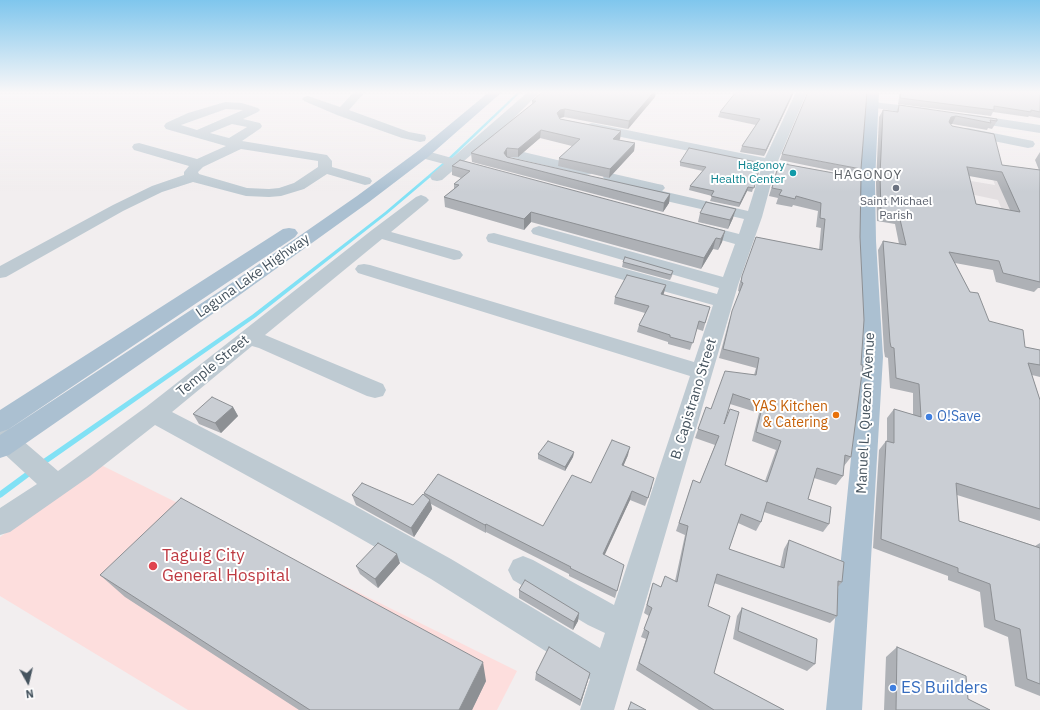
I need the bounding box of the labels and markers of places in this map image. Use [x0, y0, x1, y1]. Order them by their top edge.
place label: Hagonoy Health Center [710, 159, 785, 187]
marker: Hagonoy Health Center [788, 168, 798, 178]
marker: Saint Michael Parish [891, 183, 901, 193]
place label: Saint Michael Parish [860, 195, 932, 223]
place label: YAS Kitchen & Catering [752, 399, 828, 432]
place label: O!Save [937, 409, 981, 425]
marker: YAS Kitchen & Catering [831, 410, 841, 420]
marker: O!Save [924, 412, 934, 422]
place label: Taguig City General Hospital [162, 546, 290, 586]
marker: Taguig City General Hospital [147, 560, 159, 572]
place label: ES Builders [901, 678, 988, 698]
marker: ES Builders [888, 683, 898, 693]

